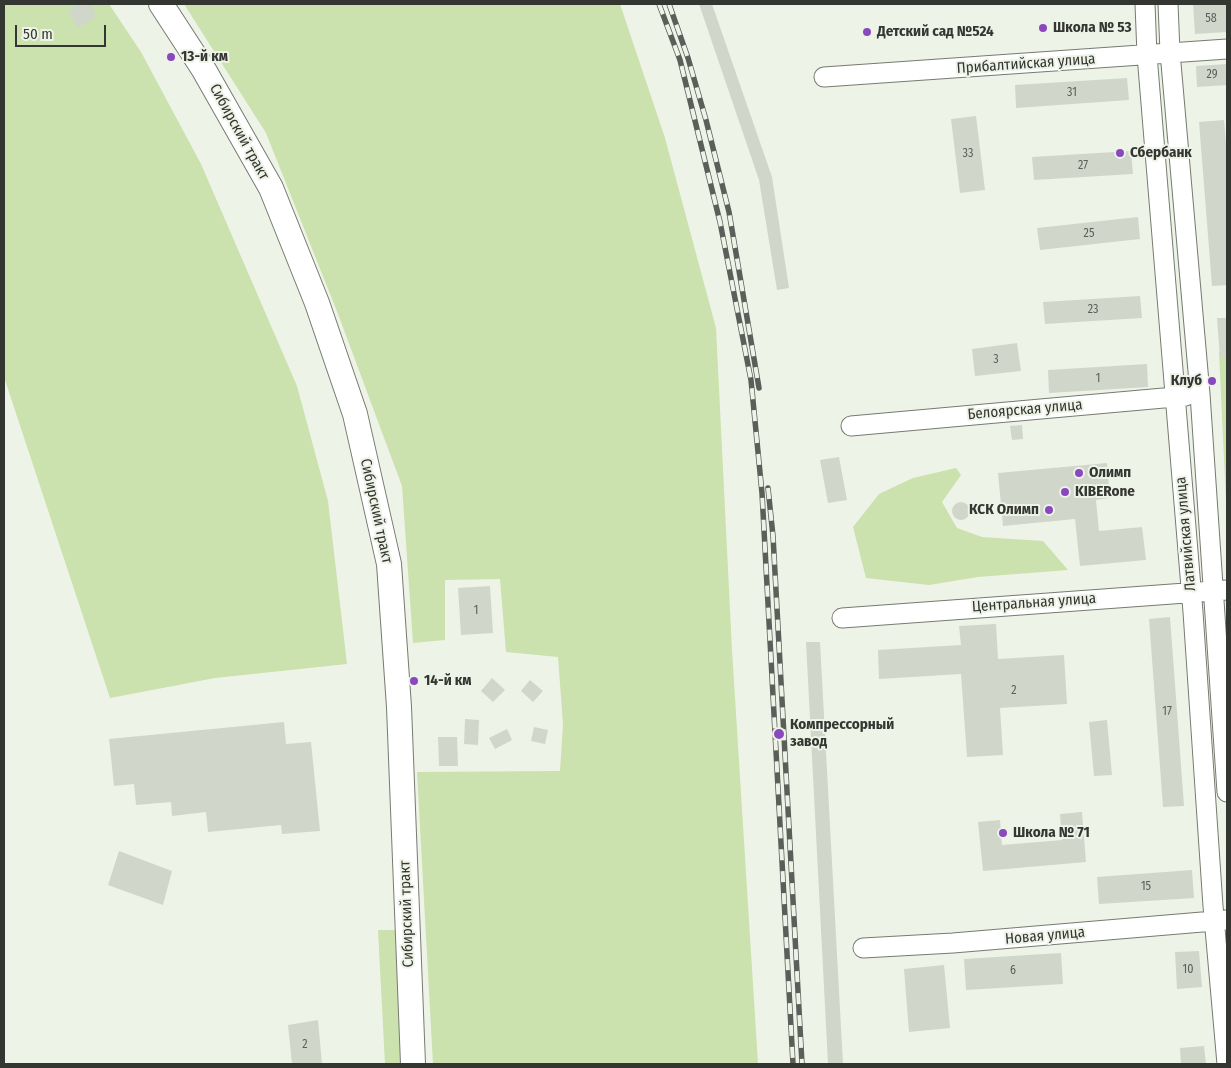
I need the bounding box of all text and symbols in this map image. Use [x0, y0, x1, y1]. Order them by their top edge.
house number: 58 [1205, 12, 1217, 26]
scale bar [18, 15, 109, 47]
place label: Школа № 53 [1053, 19, 1132, 37]
marker: Школа № 53 [1037, 22, 1049, 34]
place label: Детский сад №524 [877, 23, 994, 41]
text: 50 m [23, 25, 53, 43]
marker: Детский сад №524 [861, 26, 873, 38]
place label: 13-й км [181, 48, 228, 66]
street label: Прибалтийская улица [956, 50, 1096, 78]
marker: 13-й км [165, 51, 177, 63]
house number: 29 [1206, 68, 1218, 82]
street label: Сибирский тракт [205, 81, 273, 183]
house number: 31 [1067, 86, 1077, 100]
place label: Сбербанк [1130, 144, 1192, 162]
house number: 33 [963, 147, 973, 161]
marker: Сбербанк [1114, 147, 1126, 159]
house number: 27 [1078, 159, 1088, 173]
house number: 25 [1084, 227, 1094, 241]
house number: 23 [1088, 303, 1098, 317]
house number: 3 [993, 353, 999, 367]
house number: 1 [1096, 372, 1100, 386]
place label: Клуб [1171, 372, 1202, 390]
marker: Клуб [1206, 375, 1218, 387]
street label: Белоярская улица [967, 396, 1083, 424]
street label: Сибирский тракт [356, 457, 396, 565]
place label: Олимп [1089, 464, 1131, 482]
marker: Олимп [1073, 467, 1085, 479]
street label: Латвийская улица [1172, 476, 1200, 592]
place label: KIBERone [1075, 483, 1135, 501]
marker: KIBERone [1059, 486, 1071, 498]
place label: КСК Олимп [969, 501, 1039, 519]
marker: КСК Олимп [1043, 504, 1055, 516]
street label: Центральная улица [971, 590, 1097, 616]
house number: 1 [474, 604, 478, 618]
place label: 14-й км [424, 672, 472, 690]
marker: 14-й км [408, 675, 420, 687]
house number: 2 [1011, 684, 1017, 698]
house number: 17 [1162, 705, 1172, 719]
place label: Компрессорный завод [790, 716, 894, 751]
marker: Компрессорный завод [772, 727, 786, 741]
place label: Школа № 71 [1013, 824, 1090, 842]
marker: Школа № 71 [997, 827, 1009, 839]
street label: Сибирский тракт [396, 860, 418, 968]
house number: 15 [1141, 880, 1151, 894]
street label: Новая улица [1004, 924, 1086, 948]
house number: 10 [1183, 963, 1193, 977]
house number: 6 [1010, 964, 1016, 978]
house number: 2 [302, 1038, 308, 1052]

